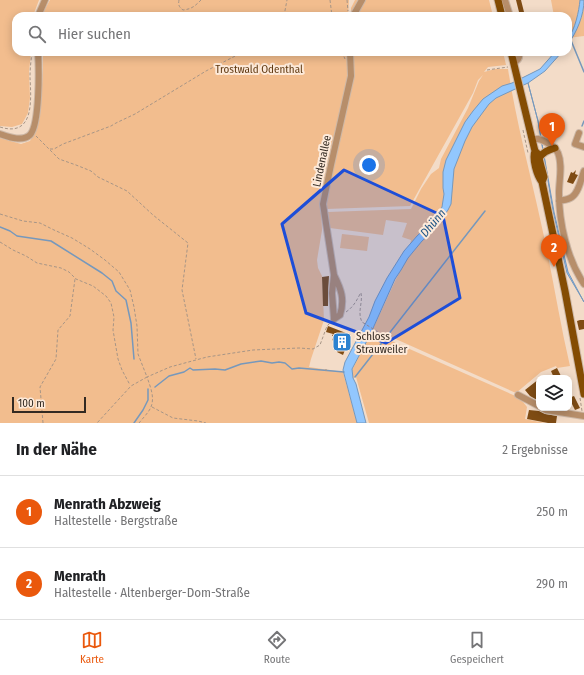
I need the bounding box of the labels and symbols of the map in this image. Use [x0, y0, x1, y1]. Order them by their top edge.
park label: Trostwald Odenthal [215, 63, 303, 76]
pin: 1 [539, 113, 565, 146]
street label: Lindenallee [310, 134, 334, 188]
your location [359, 155, 379, 175]
water label: Dhünn [417, 206, 449, 240]
pin: 2 [541, 234, 567, 267]
place label: Schloss Strauweiler [356, 330, 407, 356]
building icon: Schloss Strauweiler [331, 331, 353, 353]
scale bar [12, 395, 86, 414]

